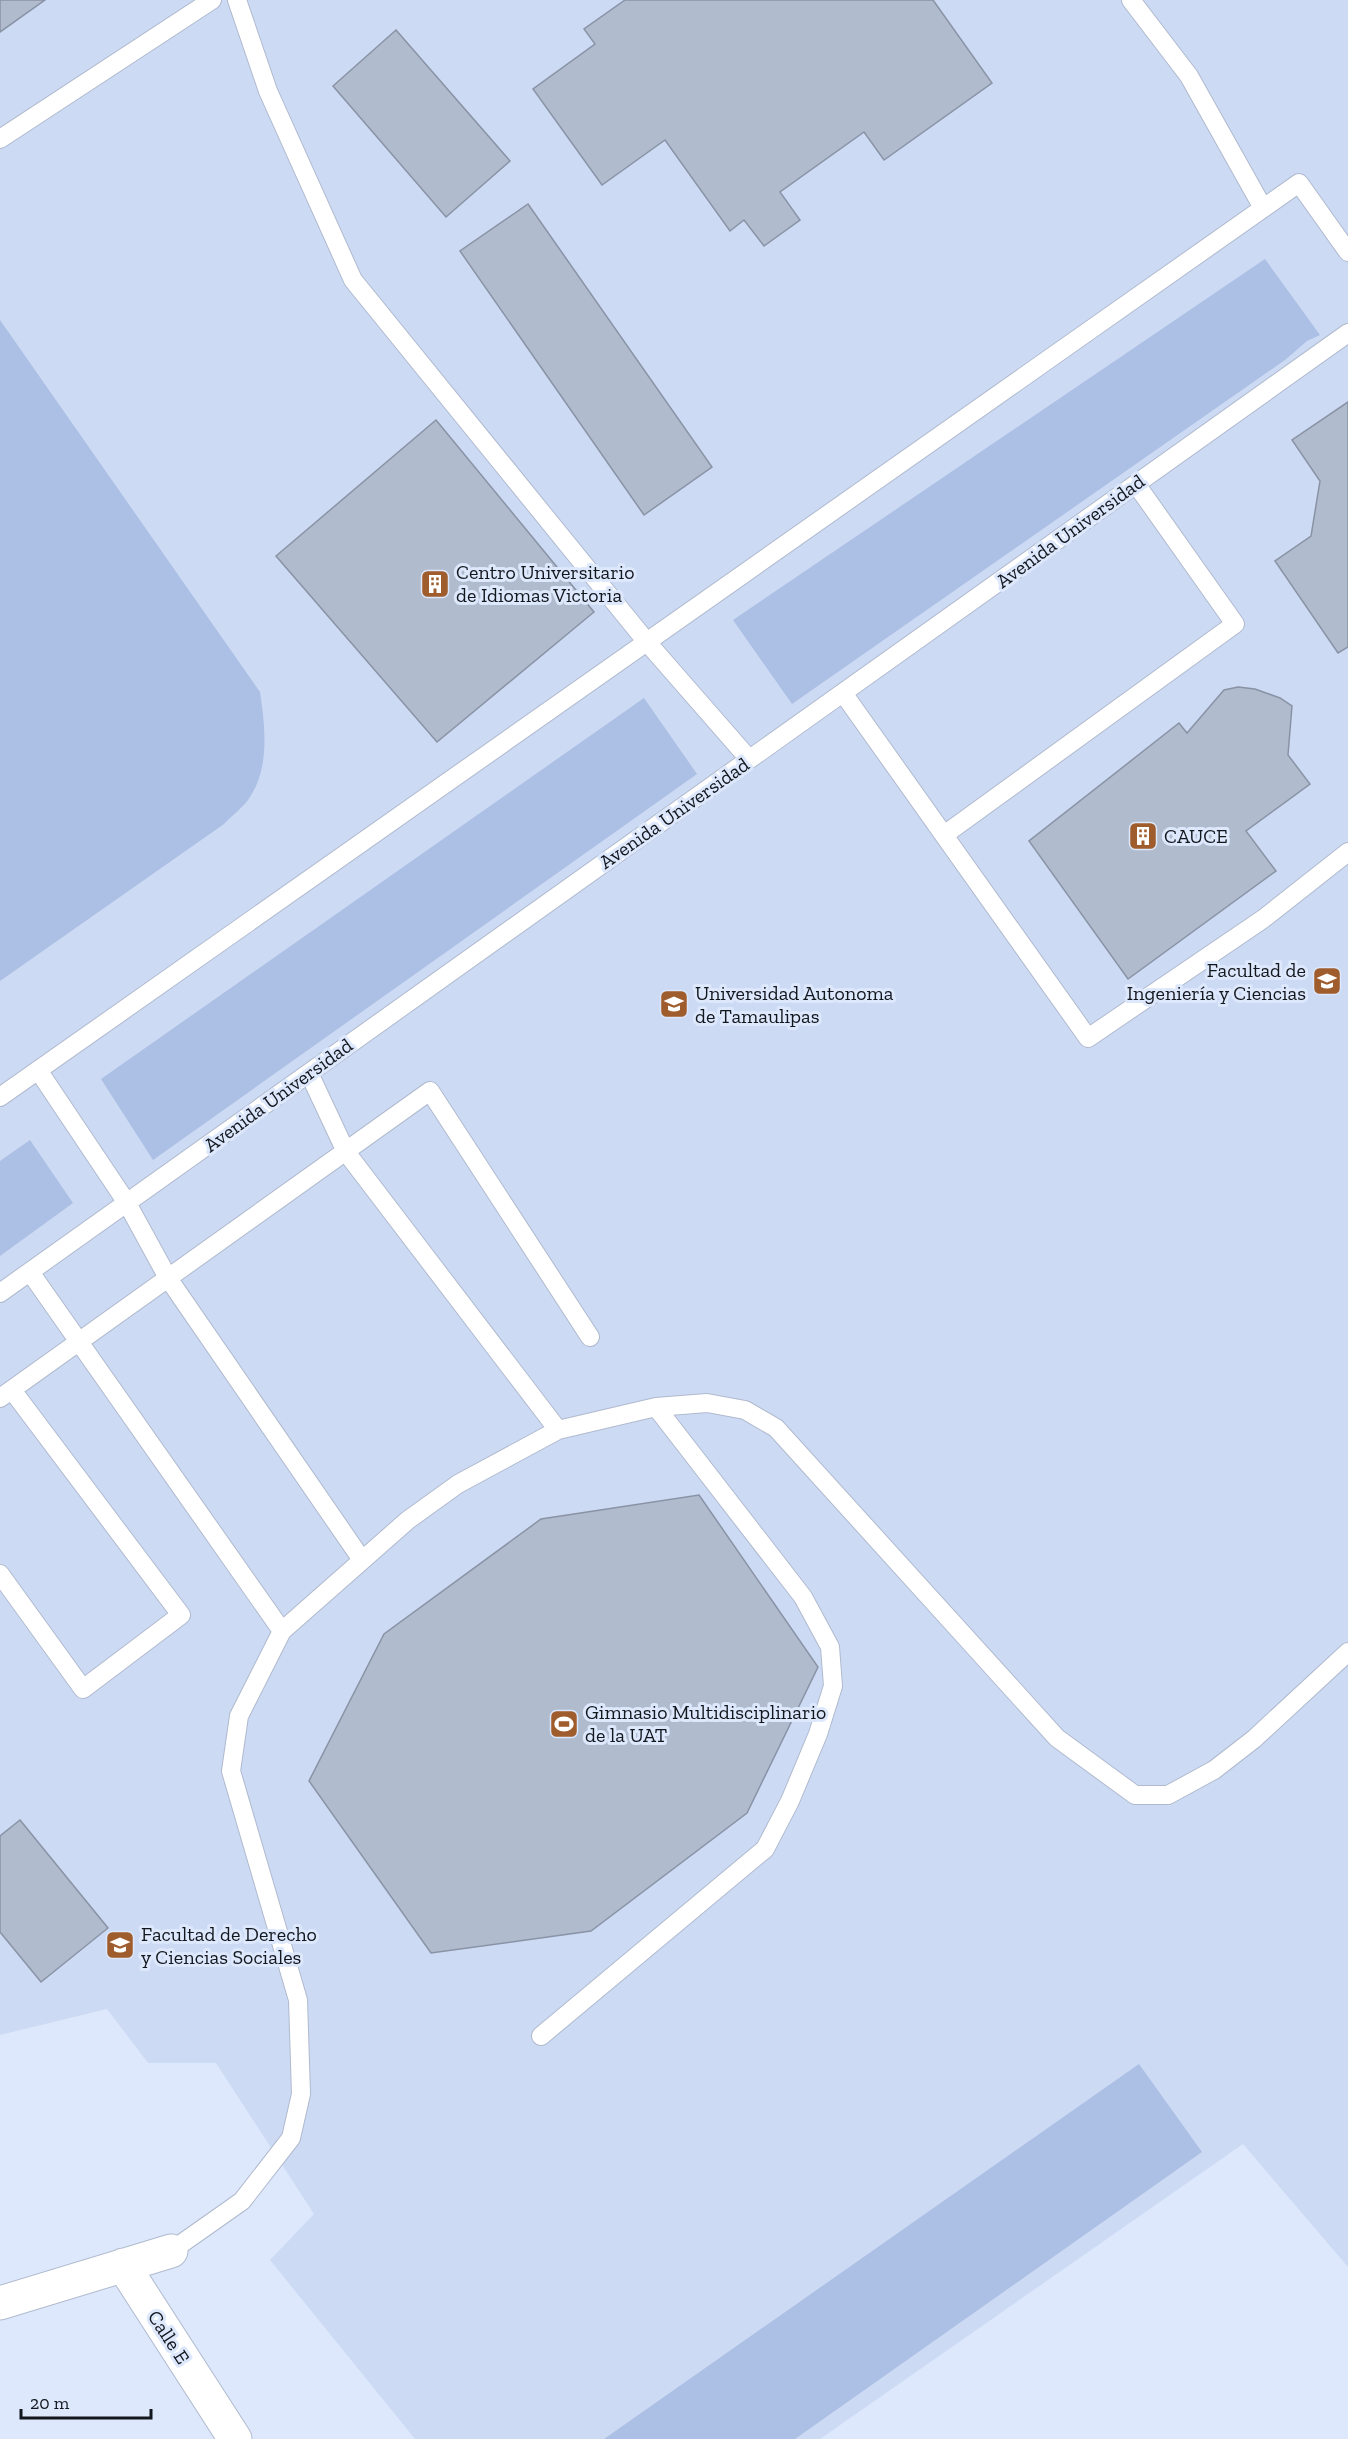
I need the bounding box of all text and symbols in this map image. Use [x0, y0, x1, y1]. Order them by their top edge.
street label: Avenida Universidad [991, 469, 1149, 593]
place label: Centro Universitario de Idiomas Victoria [456, 560, 634, 607]
building icon: Centro Universitario de Idiomas Victoria [419, 568, 451, 600]
street label: Avenida Universidad [594, 752, 754, 874]
building icon: CAUCE [1127, 820, 1159, 852]
place label: CAUCE [1164, 824, 1228, 848]
place label: Facultad de Ingeniería y Ciencias [1127, 958, 1306, 1005]
school or university icon: Facultad de Ingeniería y Ciencias [1311, 965, 1343, 997]
place label: Universidad Autonoma de Tamaulipas [695, 981, 894, 1028]
school or university icon: Universidad Autonoma de Tamaulipas [658, 988, 690, 1020]
street label: Avenida Universidad [199, 1033, 357, 1157]
place label: Gimnasio Multidisciplinario de la UAT [585, 1700, 826, 1747]
sports icon: Gimnasio Multidisciplinario de la UAT [548, 1708, 580, 1740]
place label: Facultad de Derecho y Ciencias Sociales [141, 1922, 317, 1969]
school or university icon: Facultad de Derecho y Ciencias Sociales [104, 1929, 136, 1961]
street label: Calle E [143, 2306, 195, 2368]
scale bar [21, 2382, 152, 2420]
text: 20 m [30, 2392, 70, 2414]

